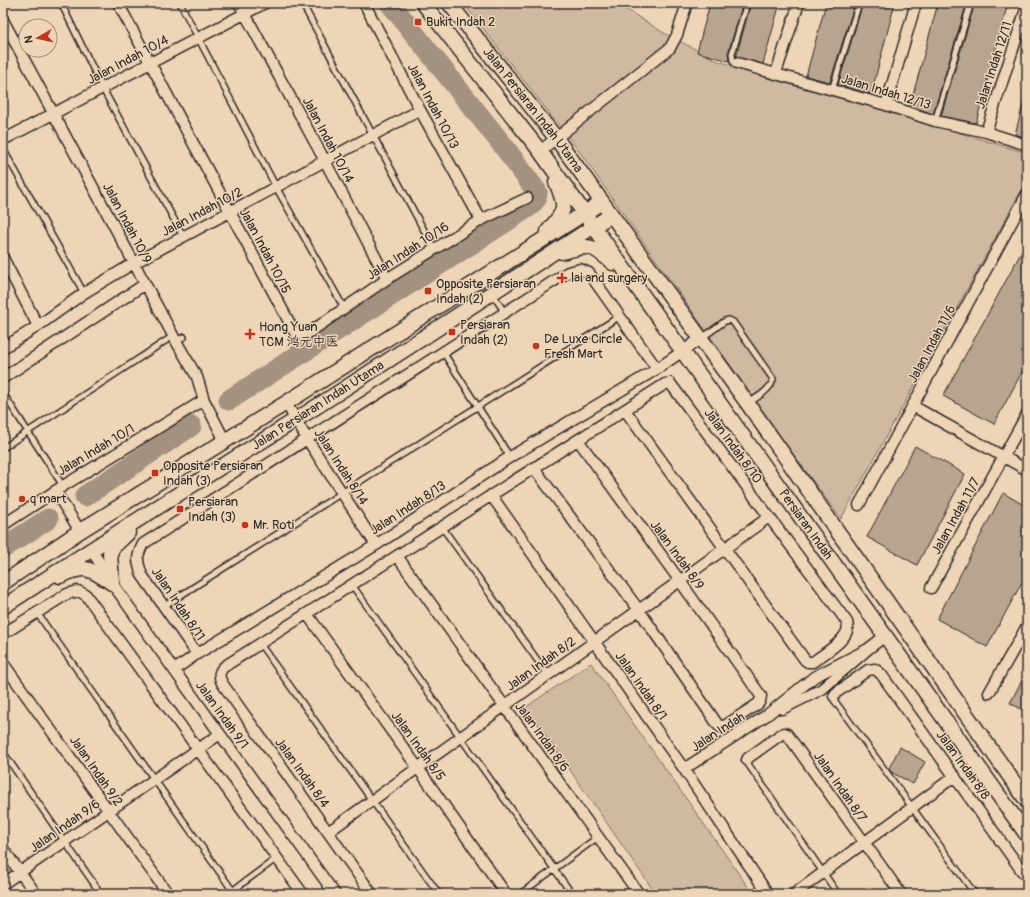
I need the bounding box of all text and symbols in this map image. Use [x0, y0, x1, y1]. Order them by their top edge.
place label: Bukit Indah 2 [426, 14, 495, 30]
marker: Bukit Indah 2 [413, 17, 423, 27]
north arrow [18, 18, 58, 58]
street label: Jalan Indah 12/11 [972, 19, 1016, 111]
street label: Jalan Indah 10/4 [85, 32, 172, 88]
text: N [22, 34, 36, 44]
street label: Jalan Persiaran Indah Utama [479, 44, 586, 176]
street label: Jalan Indah 10/13 [404, 61, 462, 151]
street label: Jalan Indah 12/13 [839, 71, 933, 113]
street label: Jalan Indah 10/14 [299, 94, 358, 186]
street label: Jalan Indah 10/9 [99, 180, 155, 266]
street label: Jalan Indah 10/2 [159, 184, 245, 240]
street label: Jalan Indah 10/15 [236, 206, 294, 296]
street label: Jalan Indah 10/16 [364, 218, 452, 284]
place label: lai and surgery [571, 270, 648, 286]
marker: lai and surgery [556, 272, 568, 284]
place label: Opposite Persiaran Indah (2) [436, 276, 536, 307]
marker: Opposite Persiaran Indah (2) [423, 286, 433, 296]
street label: Jalan Indah 11/6 [905, 302, 959, 386]
place label: Persiaran Indah (2) [460, 317, 510, 348]
place label: Hong Yuan TCM 鸿元中医 [259, 319, 338, 350]
marker: Persiaran Indah (2) [447, 327, 457, 337]
marker: Hong Yuan TCM 鸿元中医 [244, 328, 256, 340]
place label: De Luxe Circle Fresh Mart [544, 331, 623, 362]
marker: De Luxe Circle Fresh Mart [531, 341, 541, 351]
street label: Jalan Persiaran Indah Utama [249, 357, 387, 454]
street label: Jalan Indah 8/10 [700, 405, 766, 487]
street label: Jalan Indah 10/1 [54, 421, 138, 479]
street label: Jalan Indah 8/14 [310, 426, 372, 508]
place label: Opposite Persiaran Indah (3) [163, 458, 263, 489]
marker: Opposite Persiaran Indah (3) [150, 468, 160, 478]
street label: Jalan Indah 11/7 [928, 475, 984, 557]
street label: Jalan Indah 8/13 [367, 478, 449, 538]
street label: Persiaran Indah [775, 486, 836, 563]
place label: q mart [30, 491, 67, 507]
marker: q mart [17, 494, 27, 504]
place label: Persiaran Indah (3) [188, 494, 238, 525]
marker: Persiaran Indah (3) [175, 504, 185, 514]
place label: Mr. Roti [253, 517, 294, 533]
street label: Jalan Indah 8/9 [647, 517, 708, 593]
marker: Mr. Roti [240, 520, 250, 530]
street label: Jalan Indah 8/11 [148, 564, 208, 644]
street label: Jalan Indah 8/2 [503, 633, 579, 695]
street label: Jalan Indah 8/1 [612, 649, 670, 723]
street label: Jalan Indah 9/1 [192, 678, 252, 752]
street label: Jalan Indah 8/6 [511, 699, 573, 775]
street label: Jalan Indah 8/5 [387, 708, 449, 784]
street label: Jalan Indah [688, 709, 748, 755]
street label: Jalan Indah 8/8 [933, 727, 994, 803]
street label: Jalan Indah 9/2 [66, 733, 126, 809]
street label: Jalan Indah 8/4 [271, 735, 333, 811]
street label: Jalan Indah 8/7 [810, 749, 870, 825]
street label: Jalan Indah 9/6 [27, 796, 103, 856]

